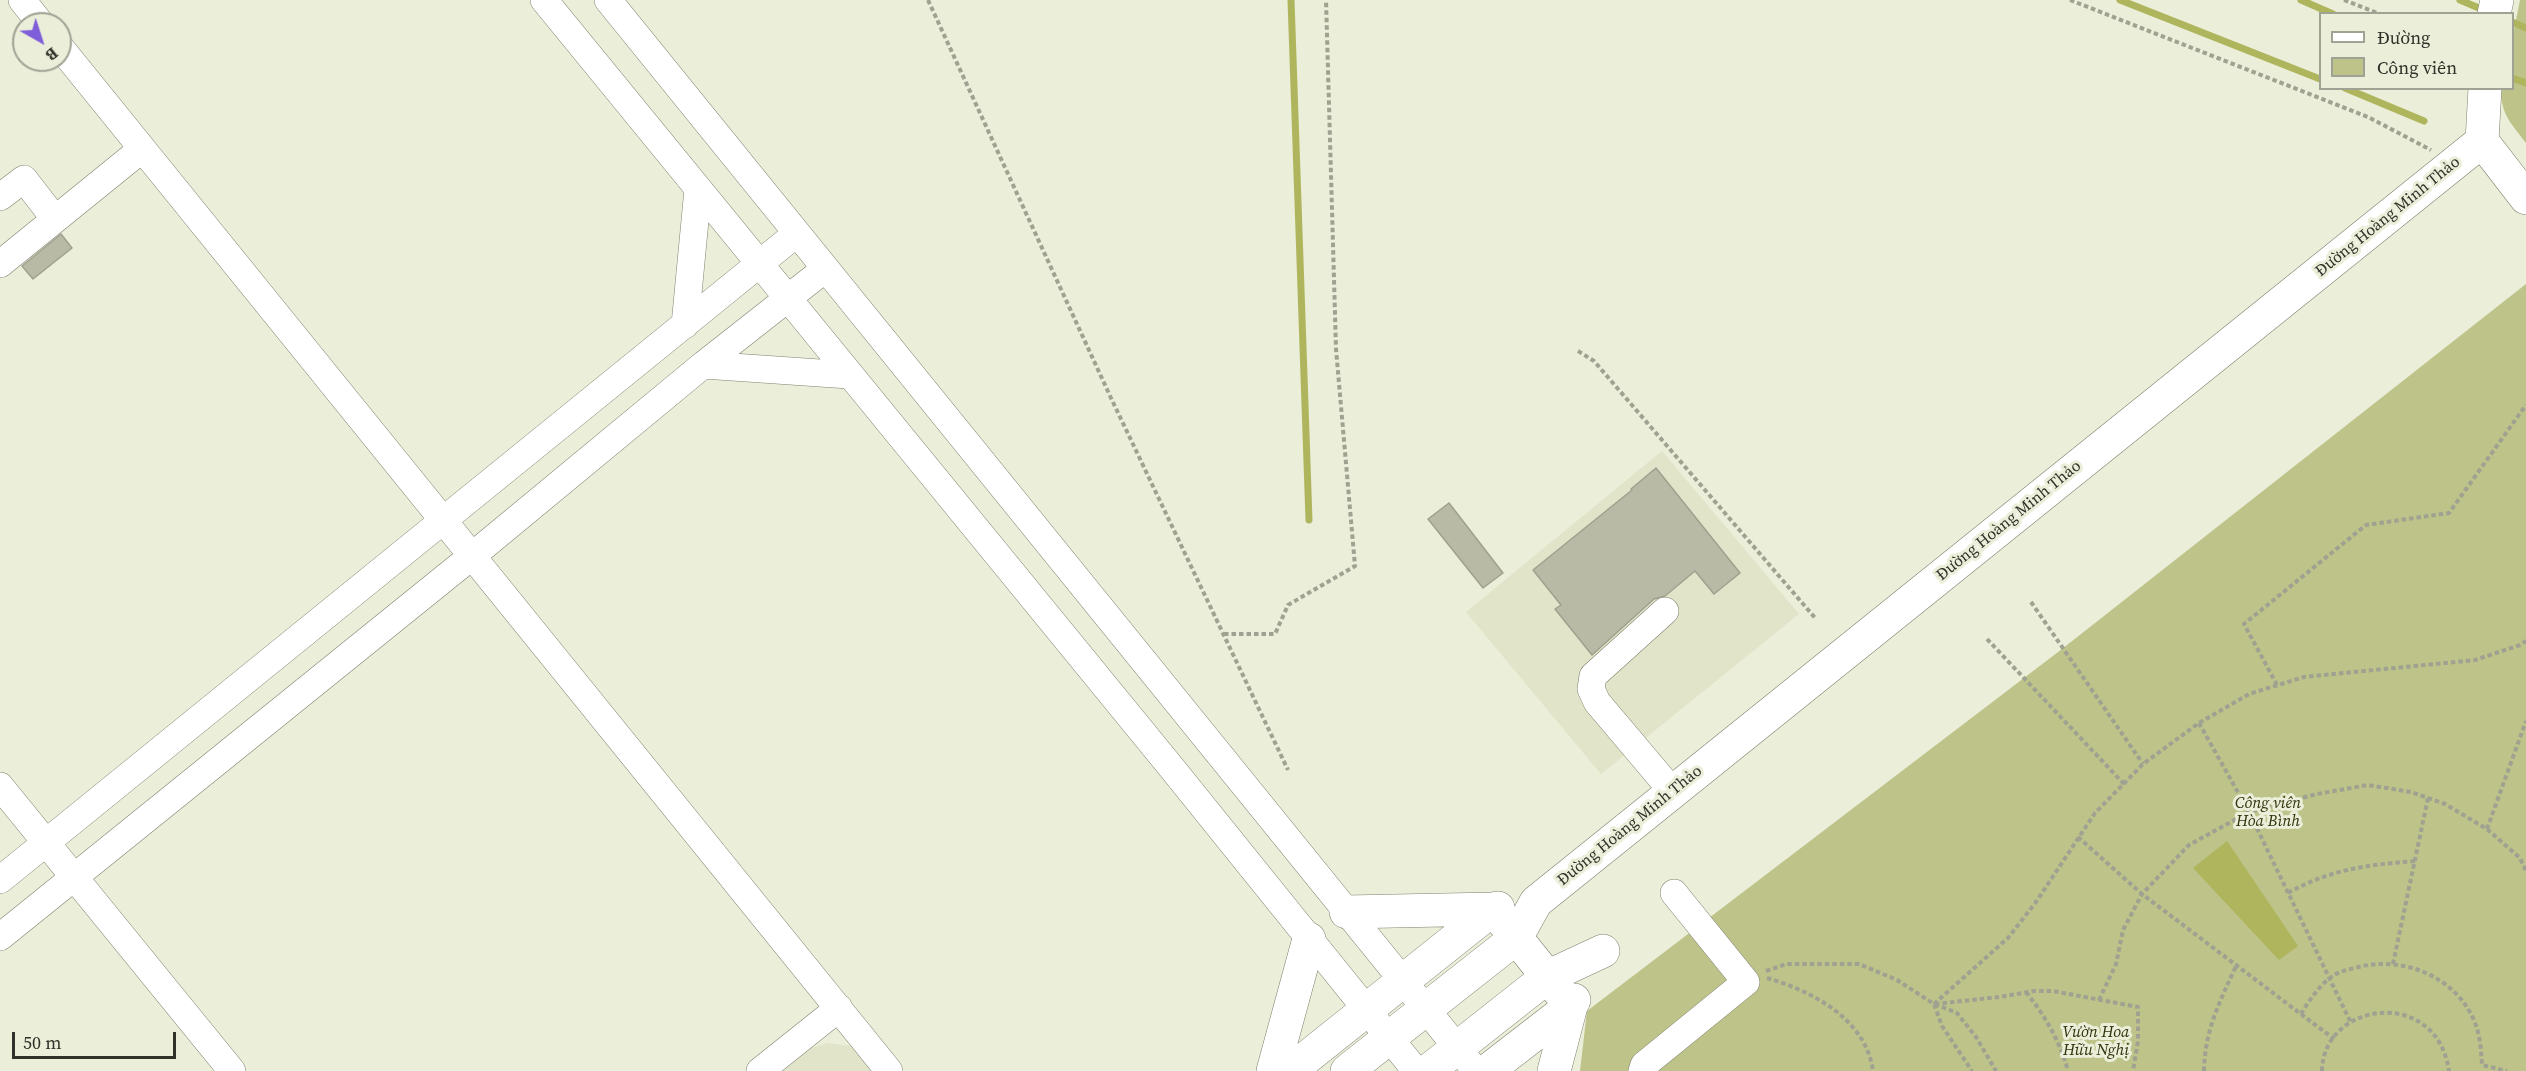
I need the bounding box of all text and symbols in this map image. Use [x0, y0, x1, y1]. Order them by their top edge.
north arrow [12, 12, 72, 72]
legend [2319, 12, 2514, 90]
text: Đường [2377, 25, 2430, 50]
text: B [41, 43, 63, 66]
text: Công viên [2377, 55, 2457, 80]
street label: Đường Hoàng Minh Thảo [2312, 153, 2464, 281]
street label: Đường Hoàng Minh Thảo [1933, 457, 2085, 585]
street label: Đường Hoàng Minh Thảo [1554, 762, 1706, 890]
park label: Công viên Hòa Bình [2235, 794, 2301, 832]
scale bar [15, 1020, 178, 1058]
park label: Vườn Hoa Hữu Nghị [2063, 1023, 2129, 1061]
text: 50 m [23, 1030, 61, 1055]

